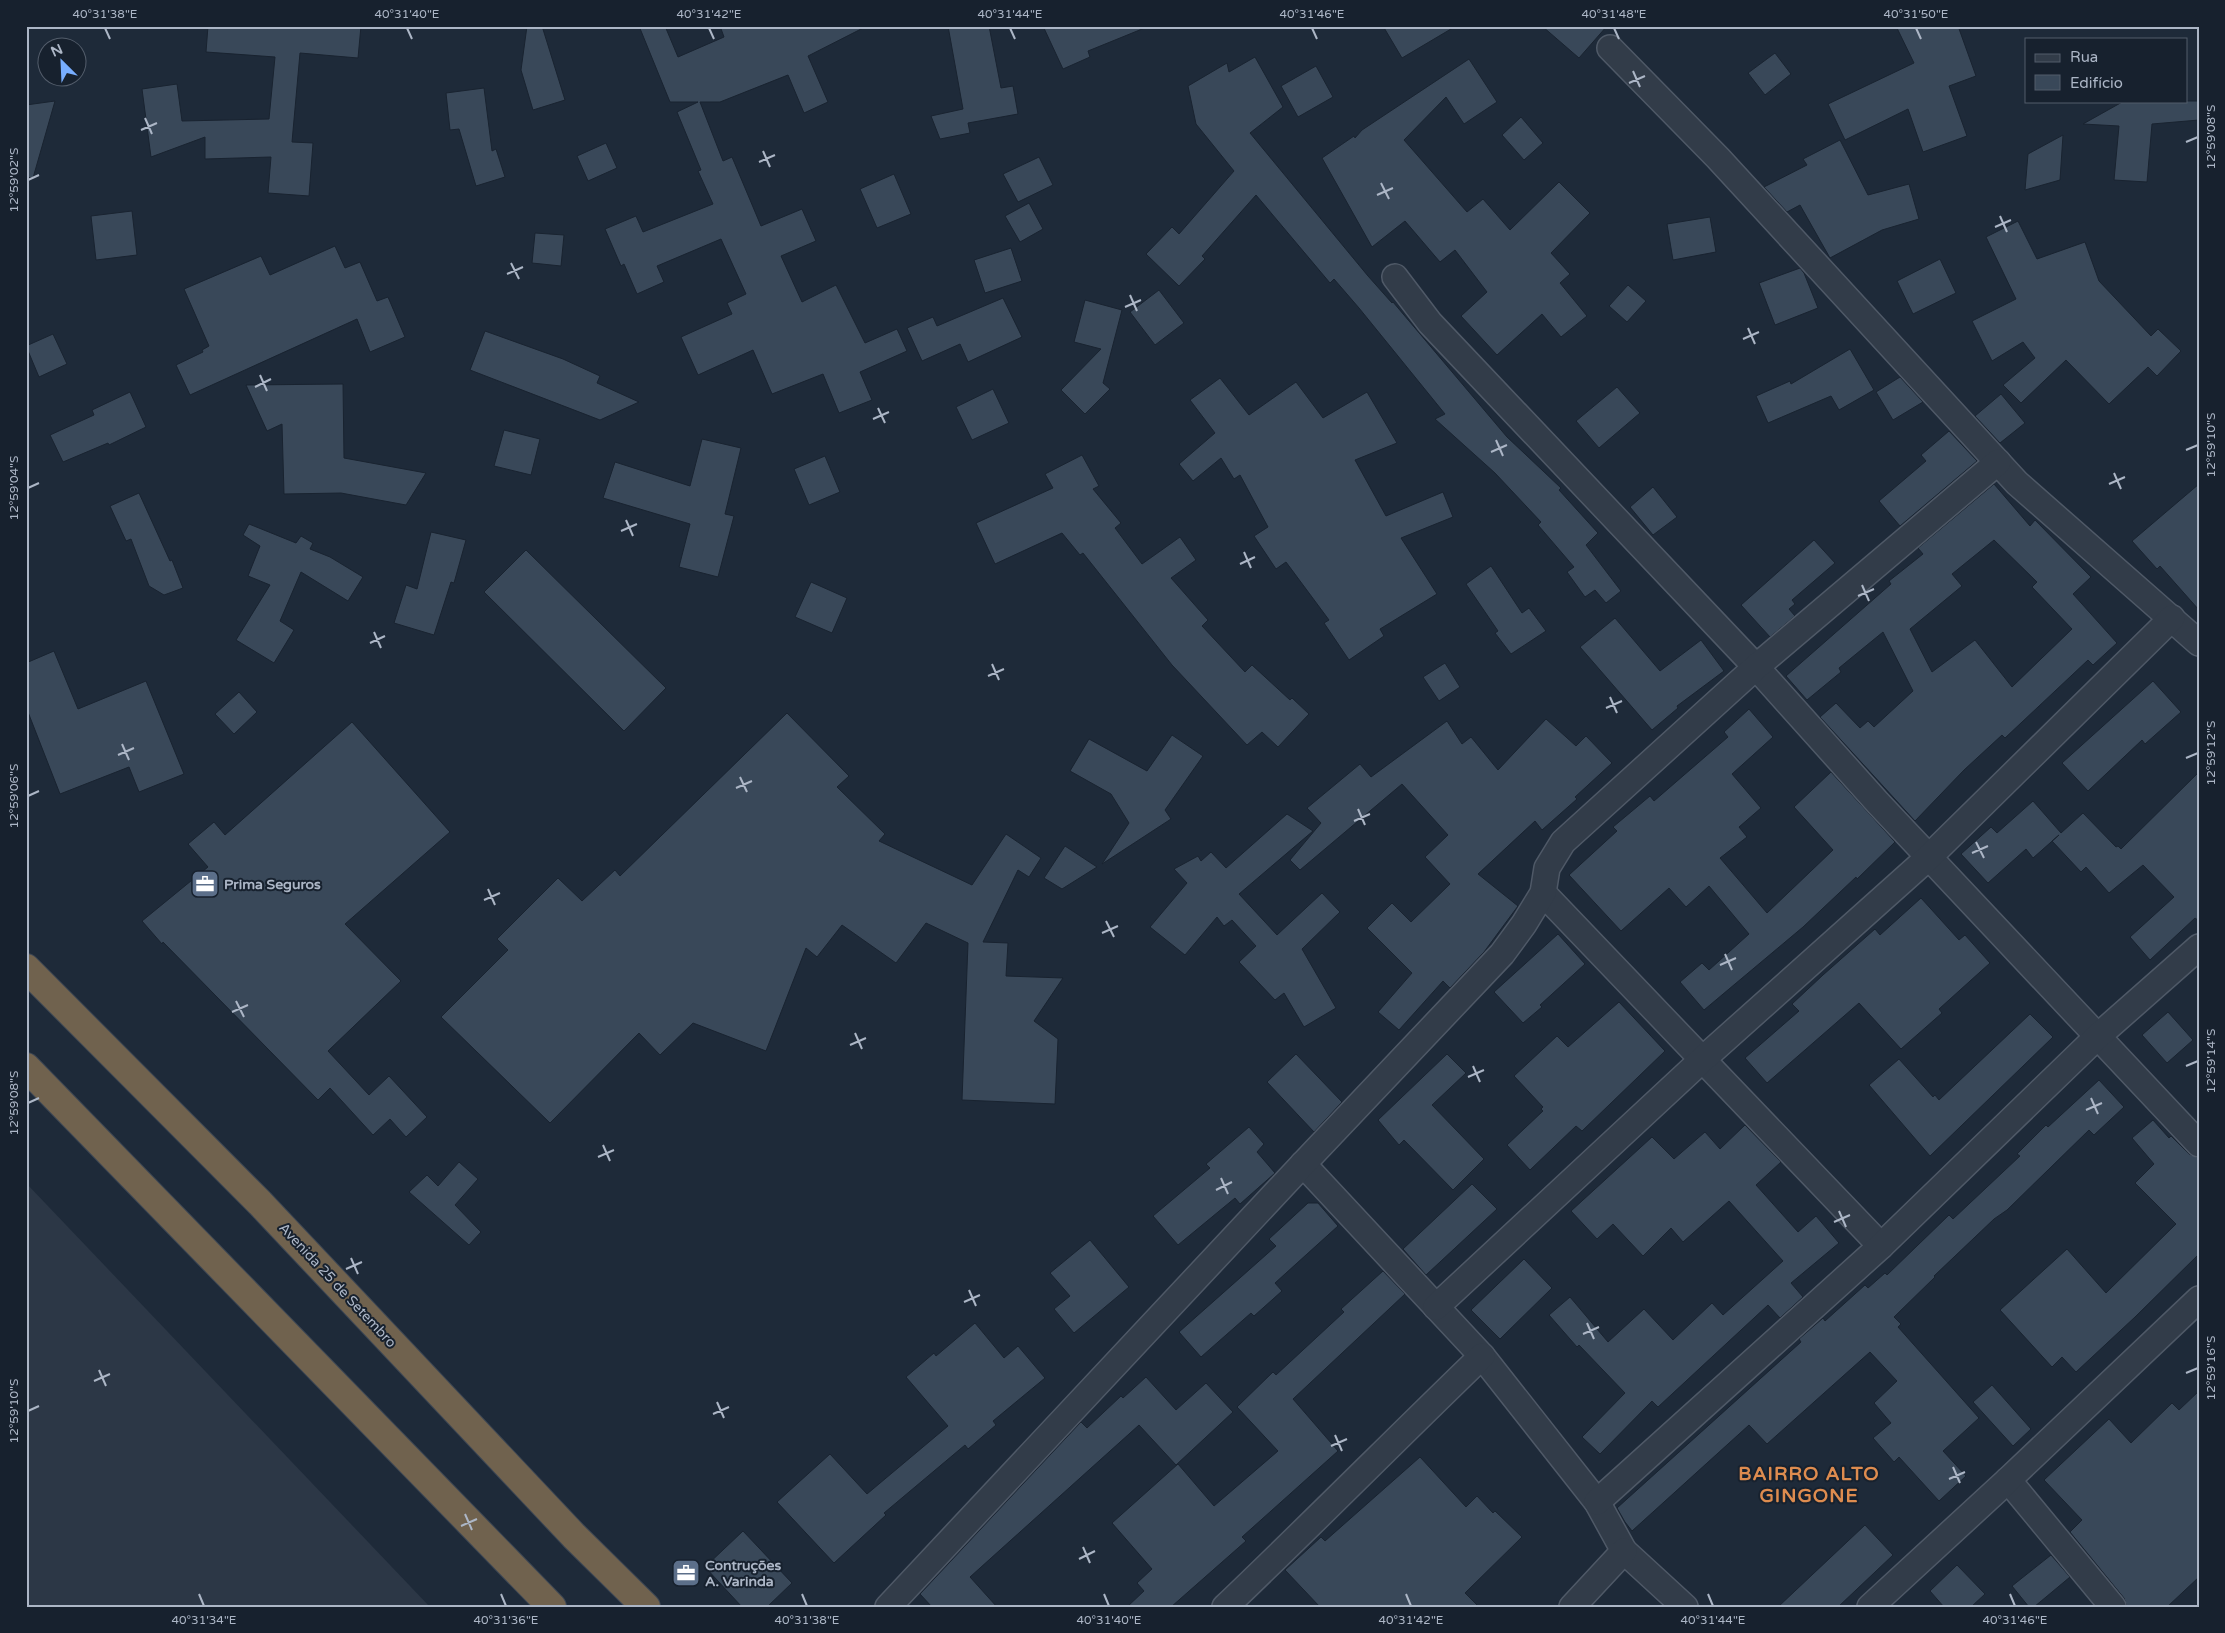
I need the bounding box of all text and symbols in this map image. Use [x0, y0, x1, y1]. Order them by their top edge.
text: 40°31'38"E [72, 7, 138, 21]
text: 40°31'40"E [374, 7, 440, 21]
text: 40°31'42"E [676, 7, 742, 21]
text: 40°31'44"E [977, 7, 1043, 21]
text: 40°31'46"E [1279, 7, 1345, 21]
text: 40°31'48"E [1581, 7, 1647, 21]
text: 40°31'50"E [1883, 7, 1949, 21]
north arrow [38, 38, 88, 88]
legend [2025, 38, 2188, 102]
text: N [48, 41, 66, 61]
text: Rua [2070, 48, 2098, 66]
text: Edifício [2070, 74, 2123, 92]
text: 12°59'08"S [2204, 105, 2218, 169]
text: 12°59'02"S [7, 148, 21, 212]
text: 12°59'10"S [2204, 413, 2218, 477]
text: 12°59'04"S [7, 456, 21, 520]
text: 12°59'12"S [2204, 721, 2218, 785]
text: 12°59'06"S [7, 764, 21, 828]
office icon: Prima Seguros [190, 869, 220, 899]
place label: Prima Seguros [224, 876, 321, 893]
text: 12°59'14"S [2204, 1029, 2218, 1093]
text: 12°59'08"S [7, 1071, 21, 1135]
street label: Avenida 25 de Setembro [275, 1219, 400, 1351]
text: 12°59'16"S [2204, 1336, 2218, 1400]
text: 12°59'10"S [7, 1379, 21, 1443]
district label: BAIRRO ALTO GINGONE [1738, 1463, 1880, 1507]
place label: Contruções A. Varinda [705, 1557, 781, 1590]
office icon: Contruções A. Varinda [671, 1558, 701, 1588]
text: 40°31'34"E [171, 1613, 237, 1627]
text: 40°31'36"E [473, 1613, 539, 1627]
text: 40°31'38"E [774, 1613, 840, 1627]
text: 40°31'40"E [1076, 1613, 1142, 1627]
text: 40°31'42"E [1378, 1613, 1444, 1627]
text: 40°31'44"E [1680, 1613, 1746, 1627]
text: 40°31'46"E [1982, 1613, 2048, 1627]

